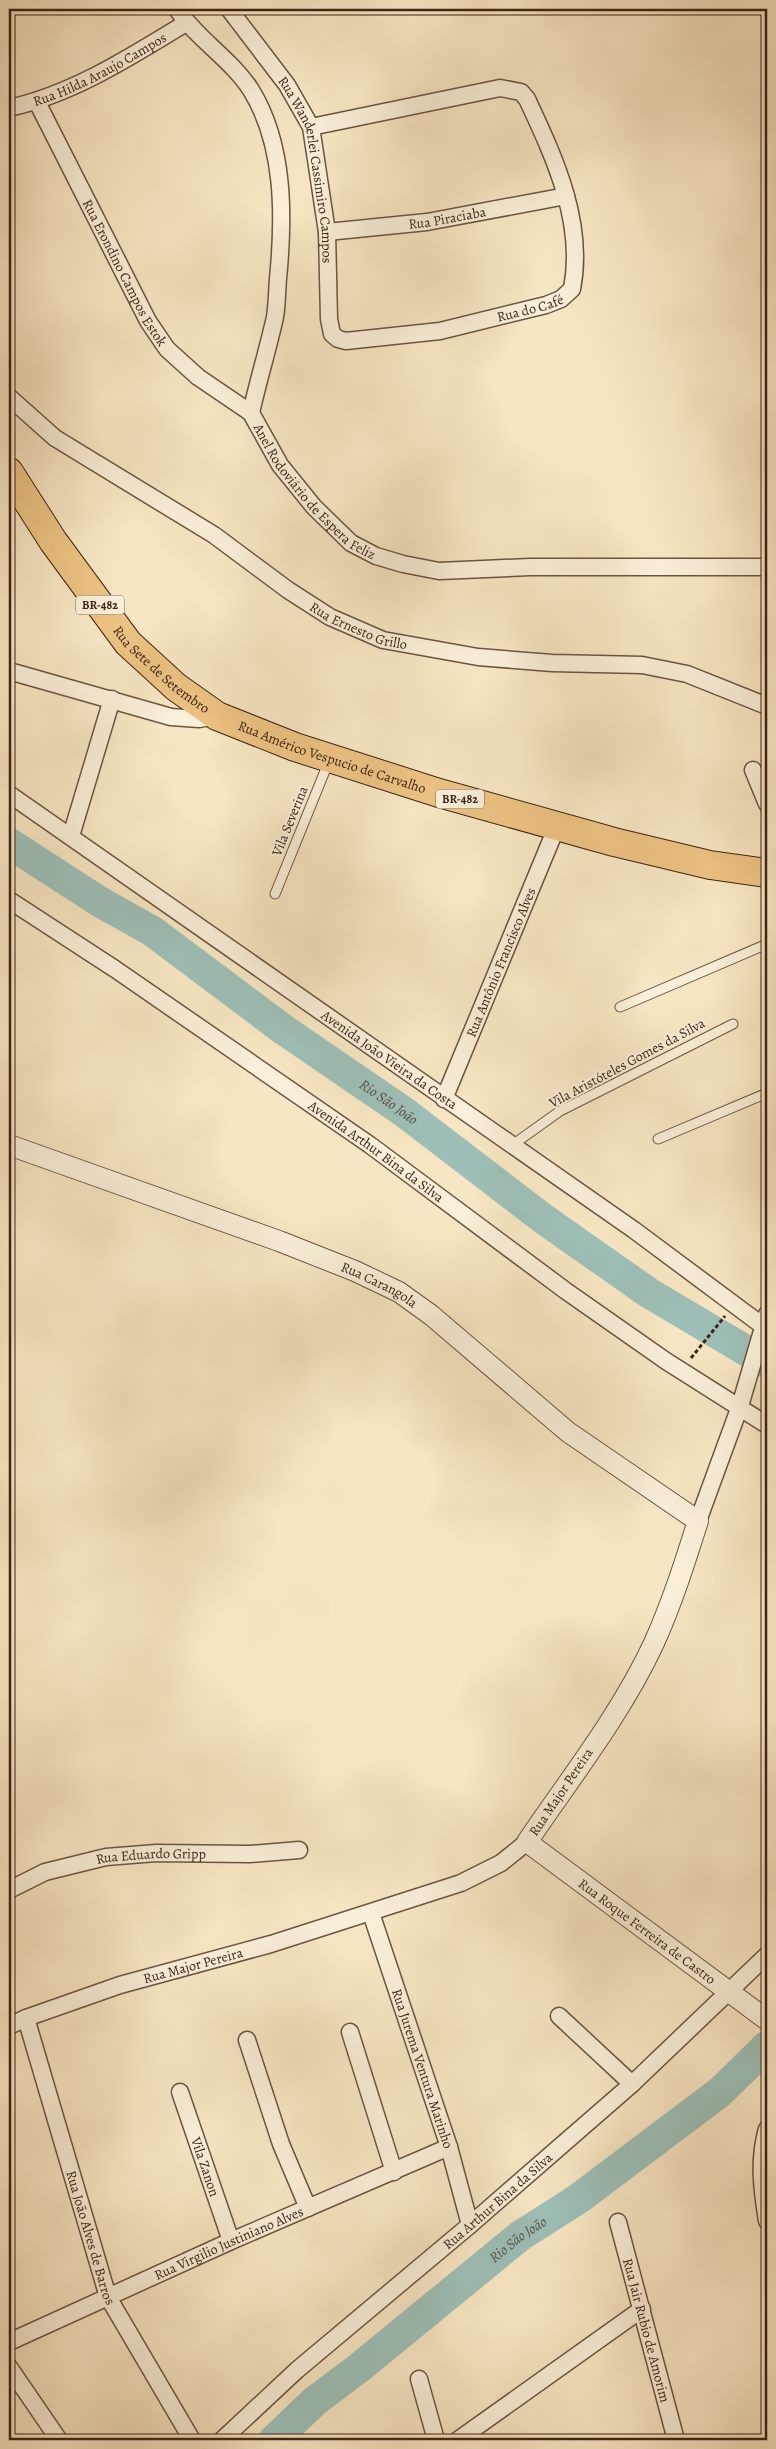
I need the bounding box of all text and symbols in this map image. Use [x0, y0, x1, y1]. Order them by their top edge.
street label: Rua Hilda Araujo Campos [31, 28, 170, 111]
street label: Rua Wanderlei Cassimiro Campos [274, 72, 337, 263]
street label: Rua Erondino Campos Estok [78, 196, 172, 350]
street label: Rua Piraciaba [407, 202, 488, 233]
street label: Rua do Café [495, 290, 566, 326]
street label: Anel Rodoviário de Espera Feliz [249, 419, 379, 564]
road number: BR-482 [76, 596, 124, 614]
street label: Rua Ernesto Grillo [306, 597, 409, 654]
street label: Rua Sete de Setembro [109, 622, 214, 718]
street label: Rua Américo Vespucio de Carvalho [235, 716, 429, 798]
street label: Vila Severina [267, 783, 313, 860]
road number: BR-482 [436, 790, 484, 809]
street label: Rua Antônio Francisco Alves [461, 885, 540, 1040]
street label: Avenida João Vieira da Costa [317, 1005, 462, 1114]
street label: Vila Aristóteles Gomes da Silva [545, 1013, 709, 1113]
water label: Rio São João [355, 1074, 422, 1129]
street label: Avenida Arthur Bina da Silva [304, 1095, 448, 1207]
street label: Rua Carangola [338, 1257, 422, 1312]
street label: Rua Major Pereira [524, 1744, 598, 1840]
street label: Rua Eduardo Gripp [94, 1843, 206, 1869]
street label: Rua Roque Ferreira de Castro [575, 1874, 720, 1988]
street label: Rua Major Pereira [141, 1942, 245, 1988]
street label: Rua Jurema Ventura Marinho [387, 1986, 458, 2151]
street label: Vila Zanon [186, 2134, 225, 2199]
street label: Rua Arthur Bina da Silva [439, 2148, 557, 2253]
street label: Rua João Alves de Barros [62, 2168, 120, 2308]
street label: Rua Virgilio Justiniano Alves [151, 2201, 306, 2284]
water label: Rio São João [485, 2211, 551, 2267]
street label: Rua Jair Rubio de Amorim [619, 2256, 675, 2405]

